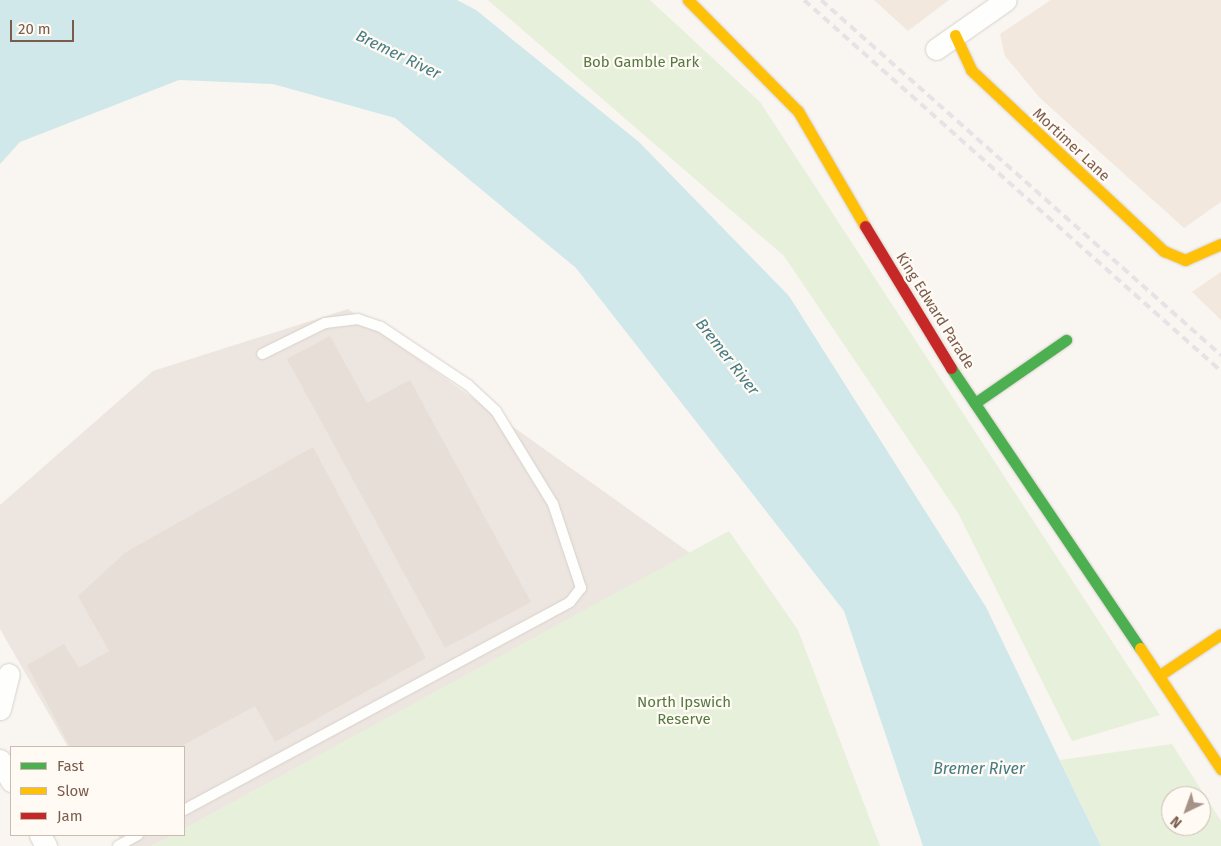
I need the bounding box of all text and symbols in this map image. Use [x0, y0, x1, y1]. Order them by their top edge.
scale bar [12, 10, 76, 42]
text: 20 m [18, 20, 51, 38]
water label: Bremer River [353, 26, 443, 84]
park label: Bob Gamble Park [583, 54, 699, 72]
street label: Mortimer Lane [1029, 105, 1113, 185]
street label: King Edward Parade [892, 249, 978, 373]
water label: Bremer River [691, 315, 763, 399]
park label: North Ipswich Reserve [637, 693, 731, 728]
legend [10, 746, 185, 836]
text: Fast [57, 757, 84, 775]
water label: Bremer River [933, 759, 1025, 779]
text: Slow [57, 782, 89, 800]
north arrow [1161, 786, 1211, 836]
text: Jam [57, 807, 83, 825]
text: N [1167, 812, 1185, 831]

